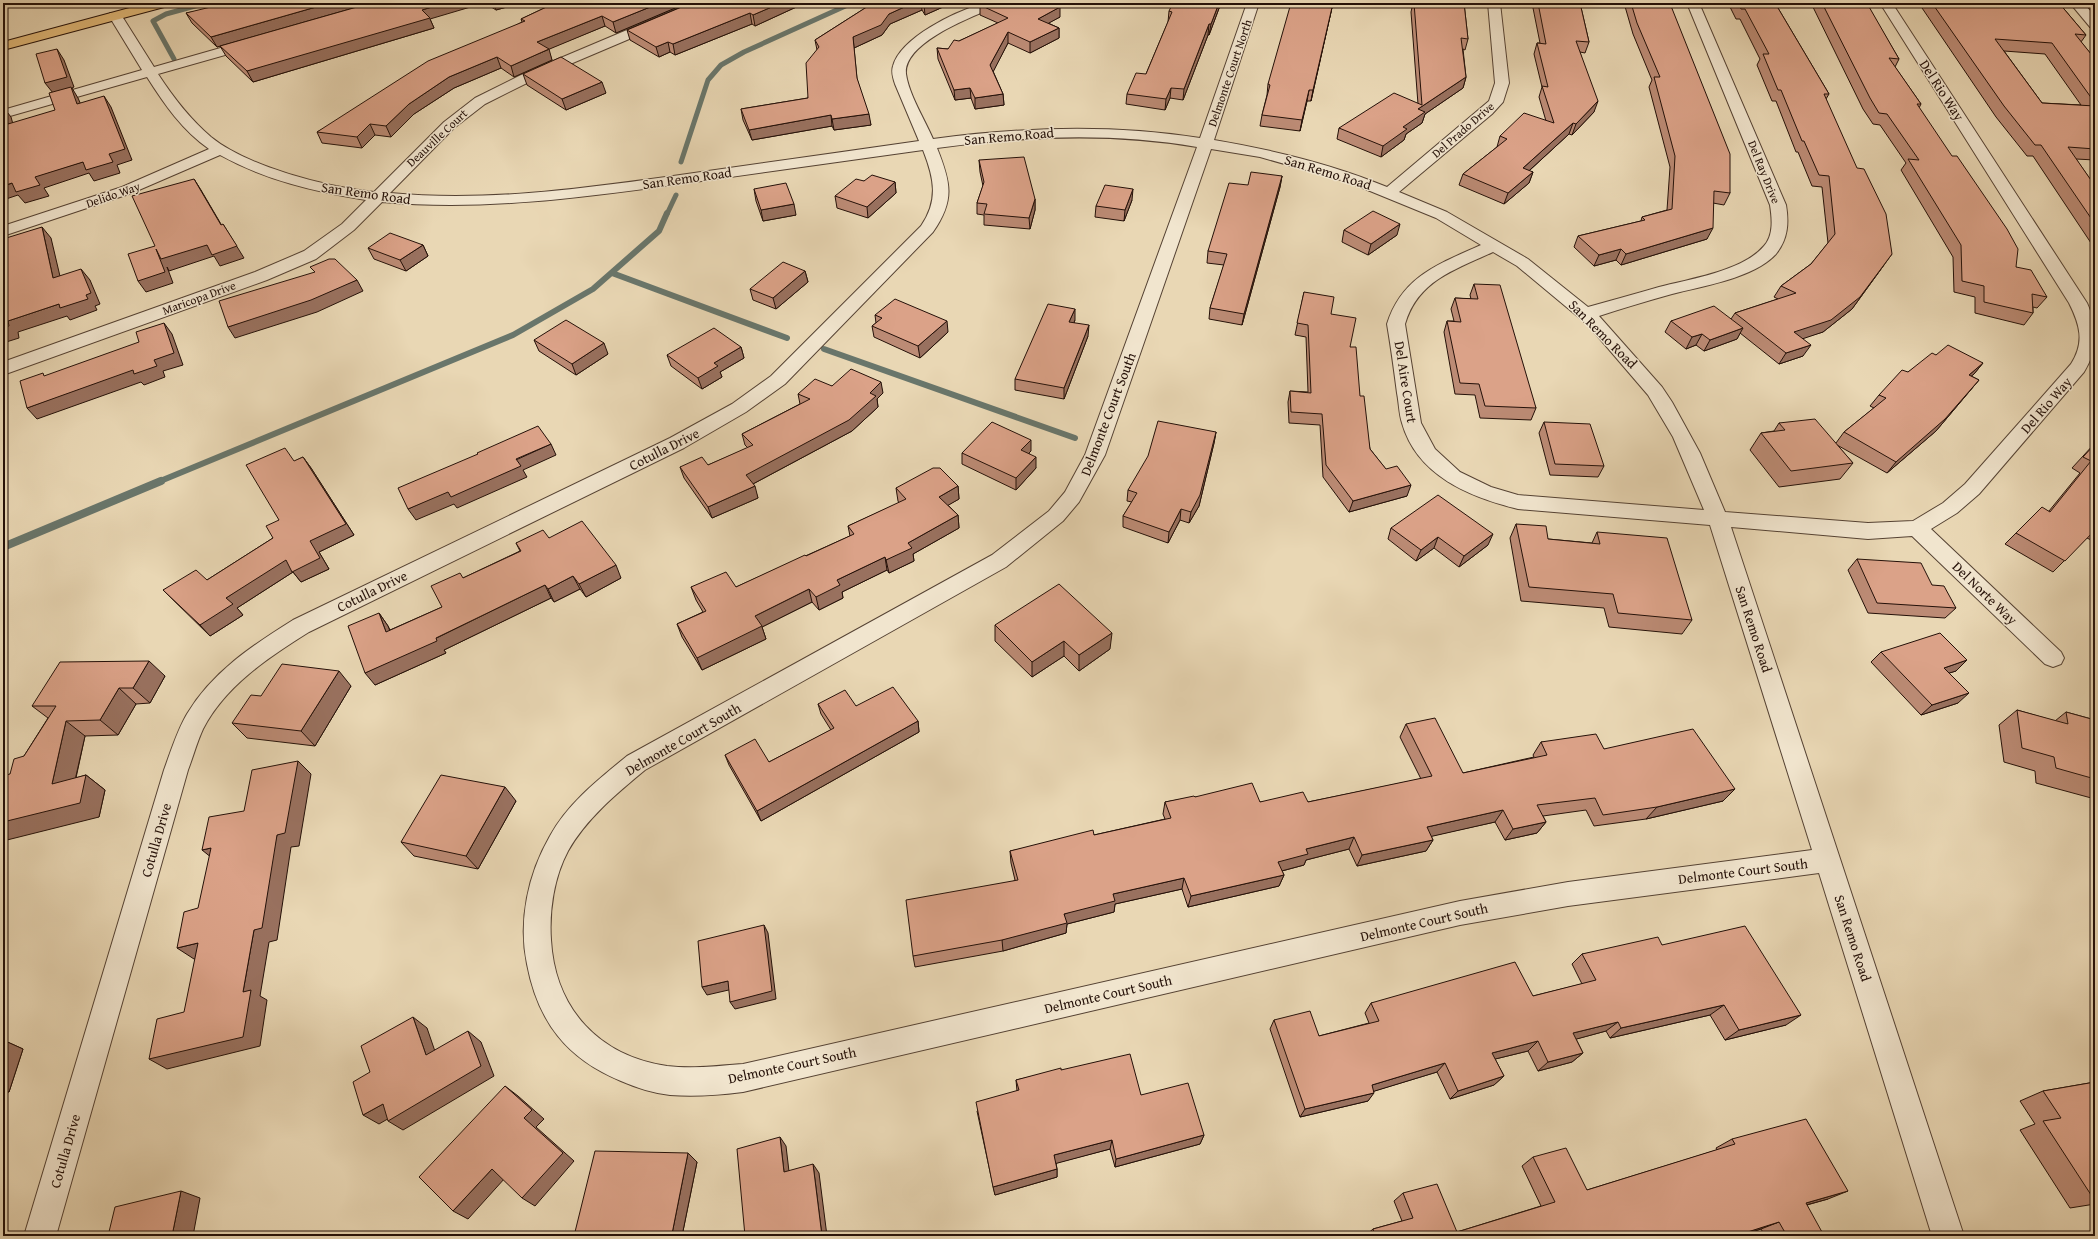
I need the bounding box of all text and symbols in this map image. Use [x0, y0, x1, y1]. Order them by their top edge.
street label: Delmonte Court North [1203, 17, 1256, 129]
street label: Del Rio Way [1915, 56, 1969, 125]
street label: Del Prado Drive [1428, 97, 1498, 162]
street label: Deauville Court [402, 104, 471, 170]
street label: San Remo Road [963, 122, 1055, 150]
street label: Del Ray Drive [1744, 138, 1785, 206]
street label: San Remo Road [1282, 149, 1374, 195]
street label: San Remo Road [641, 162, 733, 194]
street label: Delido Way [83, 177, 142, 212]
street label: San Remo Road [320, 177, 412, 209]
street label: Maricopa Drive [160, 276, 238, 319]
street label: San Remo Road [1564, 295, 1642, 373]
street label: Del Aire Court [1390, 340, 1422, 424]
street label: Delmonte Court South [1075, 349, 1141, 479]
street label: Del Rio Way [2016, 372, 2076, 438]
street label: Cotulla Drive [625, 423, 703, 475]
street label: Del Norte Way [1948, 557, 2022, 629]
street label: Cotulla Drive [333, 565, 411, 617]
street label: San Remo Road [1731, 583, 1778, 675]
street label: Delmonte Court South [621, 698, 745, 780]
street label: Cotulla Drive [136, 800, 176, 879]
street label: Delmonte Court South [1677, 853, 1809, 889]
street label: San Remo Road [1830, 892, 1877, 984]
street label: Delmonte Court South [1358, 898, 1490, 946]
street label: Delmonte Court South [1042, 970, 1174, 1018]
street label: Delmonte Court South [726, 1042, 858, 1088]
street label: Cotulla Drive [45, 1111, 85, 1190]

